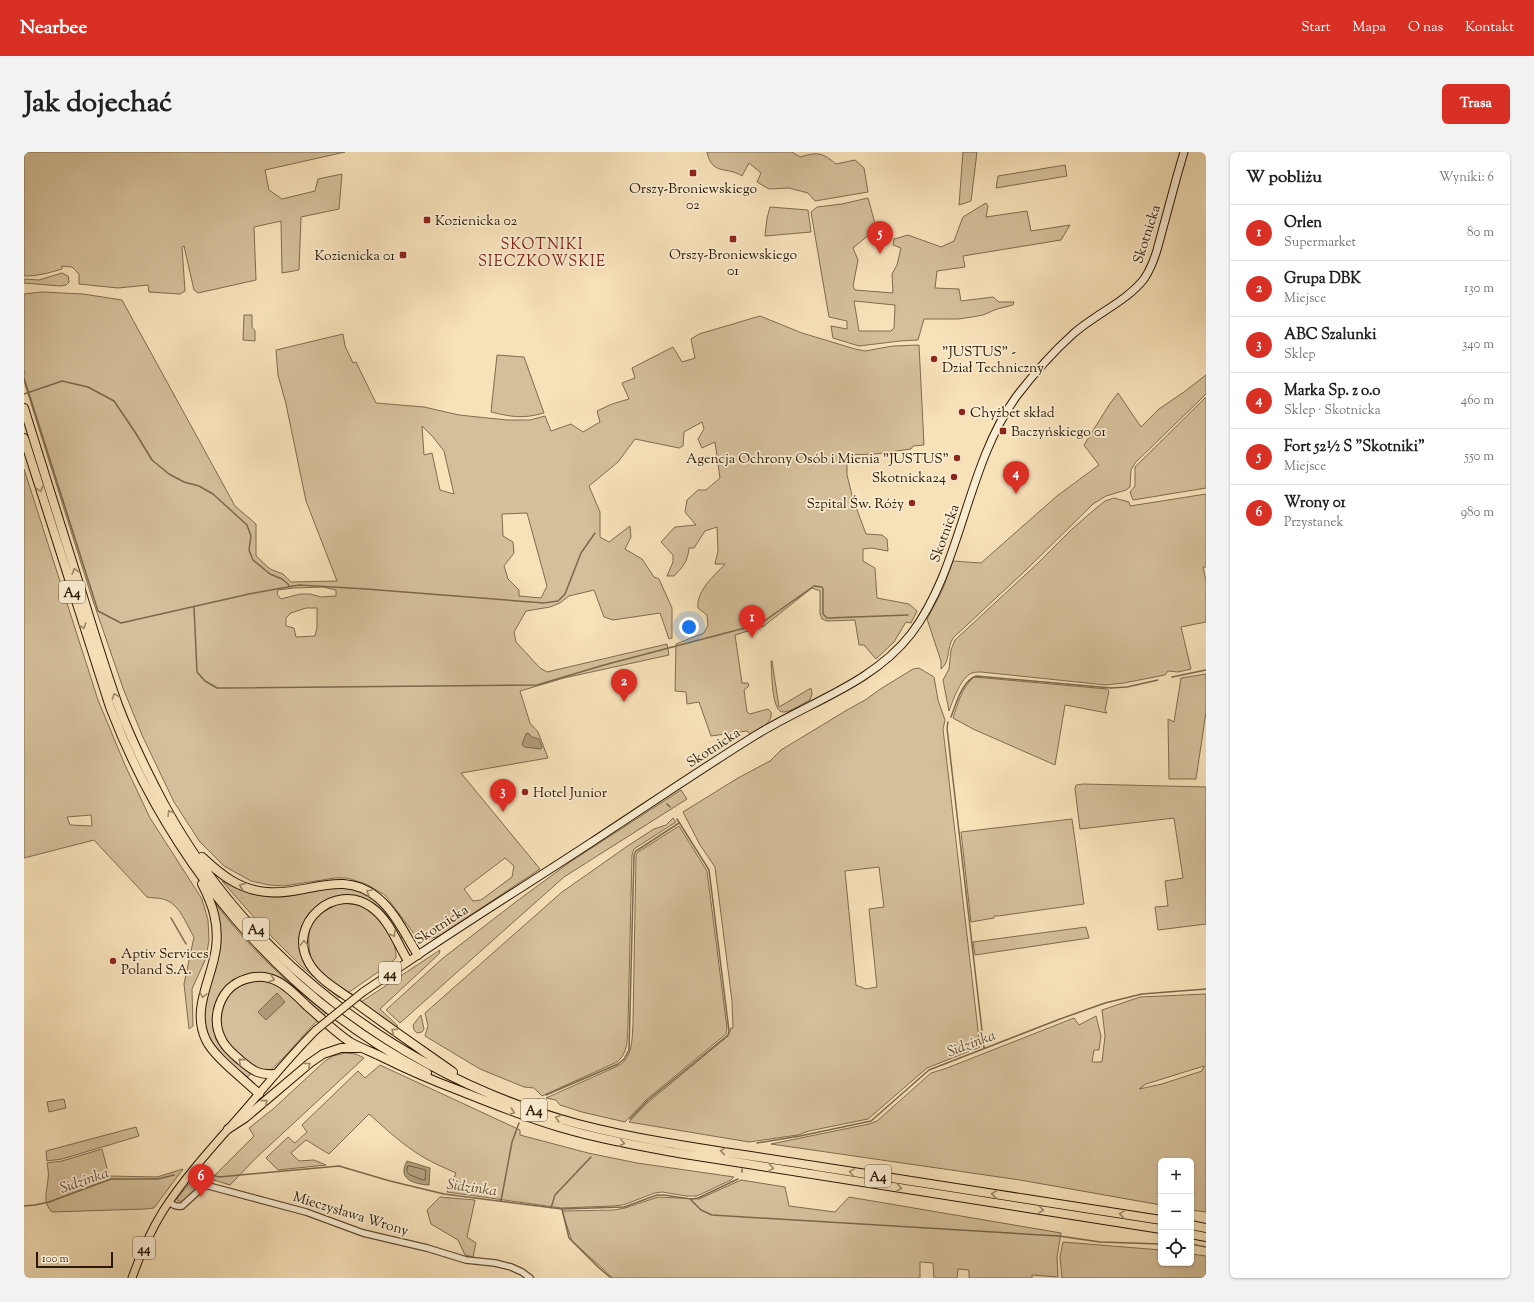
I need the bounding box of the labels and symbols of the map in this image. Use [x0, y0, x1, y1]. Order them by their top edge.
marker: Orszy-Broniewskiego 02 [688, 168, 698, 178]
place label: Orszy-Broniewskiego 02 [629, 180, 757, 216]
street label: Skotnicka [1129, 202, 1167, 267]
place label: Kozienicka 02 [435, 212, 518, 232]
marker: Kozienicka 02 [422, 215, 432, 225]
pin: 5 [867, 221, 893, 254]
marker: Orszy-Broniewskiego 01 [728, 234, 738, 244]
district label: SKOTNIKI SIECZKOWSKIE [478, 235, 606, 273]
place label: Orszy-Broniewskiego 01 [669, 246, 797, 282]
place label: Kozienicka 01 [315, 247, 395, 267]
marker: Kozienicka 01 [398, 250, 408, 260]
place label: "JUSTUS" - Dział Techniczny [942, 343, 1044, 379]
marker: "JUSTUS" - Dział Techniczny [929, 354, 939, 364]
place label: Chyżbet skład [970, 404, 1055, 424]
marker: Chyżbet skład [957, 407, 967, 417]
place label: Baczyńskiego 01 [1011, 423, 1106, 443]
marker: Baczyńskiego 01 [998, 426, 1008, 436]
place label: Agencja Ochrony Osób i Mienia "JUSTUS" [686, 450, 949, 470]
marker: Agencja Ochrony Osób i Mienia "JUSTUS" [952, 453, 962, 463]
pin: 4 [1003, 461, 1029, 494]
place label: Skotnicka24 [872, 469, 946, 489]
marker: Skotnicka24 [949, 472, 959, 482]
one-way arrow [35, 485, 44, 492]
place label: Szpital Św. Róży [806, 495, 904, 515]
marker: Szpital Św. Róży [907, 498, 917, 508]
street label: Skotnicka [926, 501, 966, 566]
one-way arrow [71, 568, 80, 575]
road number: A4 [59, 581, 85, 603]
pin: 1 [739, 605, 765, 638]
your location [679, 617, 699, 637]
one-way arrow [78, 622, 87, 629]
pin: 2 [611, 669, 637, 702]
one-way arrow [112, 692, 120, 699]
street label: Skotnicka [683, 723, 745, 774]
pin: 3 [490, 779, 516, 812]
place label: Hotel Junior [533, 784, 608, 804]
marker: Hotel Junior [520, 787, 530, 797]
one-way arrow [167, 811, 175, 818]
one-way arrow [239, 882, 246, 890]
one-way arrow [366, 889, 373, 896]
street label: Skotnicka [411, 900, 473, 951]
road number: A4 [243, 918, 269, 940]
one-way arrow [388, 930, 395, 937]
one-way arrow [300, 940, 308, 946]
place label: Aptiv Services Poland S.A. [121, 945, 209, 981]
marker: Aptiv Services Poland S.A. [108, 956, 118, 966]
road number: 44 [379, 962, 401, 984]
one-way arrow [268, 974, 275, 983]
one-way arrow [200, 991, 208, 998]
water label: Sidzinka [944, 1025, 999, 1063]
one-way arrow [392, 1029, 399, 1036]
one-way arrow [238, 1058, 245, 1065]
one-way arrow [303, 1062, 311, 1069]
one-way arrow [260, 1099, 268, 1106]
road number: A4 [521, 1099, 547, 1121]
one-way arrow [509, 1107, 516, 1115]
one-way arrow [555, 1114, 562, 1123]
one-way arrow [619, 1138, 625, 1146]
one-way arrow [720, 1147, 727, 1156]
water label: Sidzinka [57, 1163, 112, 1200]
one-way arrow [767, 1163, 774, 1172]
pin: 6 [188, 1164, 214, 1197]
road number: A4 [865, 1165, 891, 1187]
one-way arrow [849, 1168, 855, 1176]
water label: Sidzinka [445, 1175, 499, 1202]
one-way arrow [896, 1183, 902, 1192]
street label: Mieczysława Wrony [290, 1188, 411, 1242]
one-way arrow [991, 1190, 997, 1199]
one-way arrow [1038, 1206, 1044, 1214]
one-way arrow [1119, 1210, 1126, 1219]
road number: 44 [133, 1237, 155, 1259]
scale bar [36, 1250, 113, 1269]

